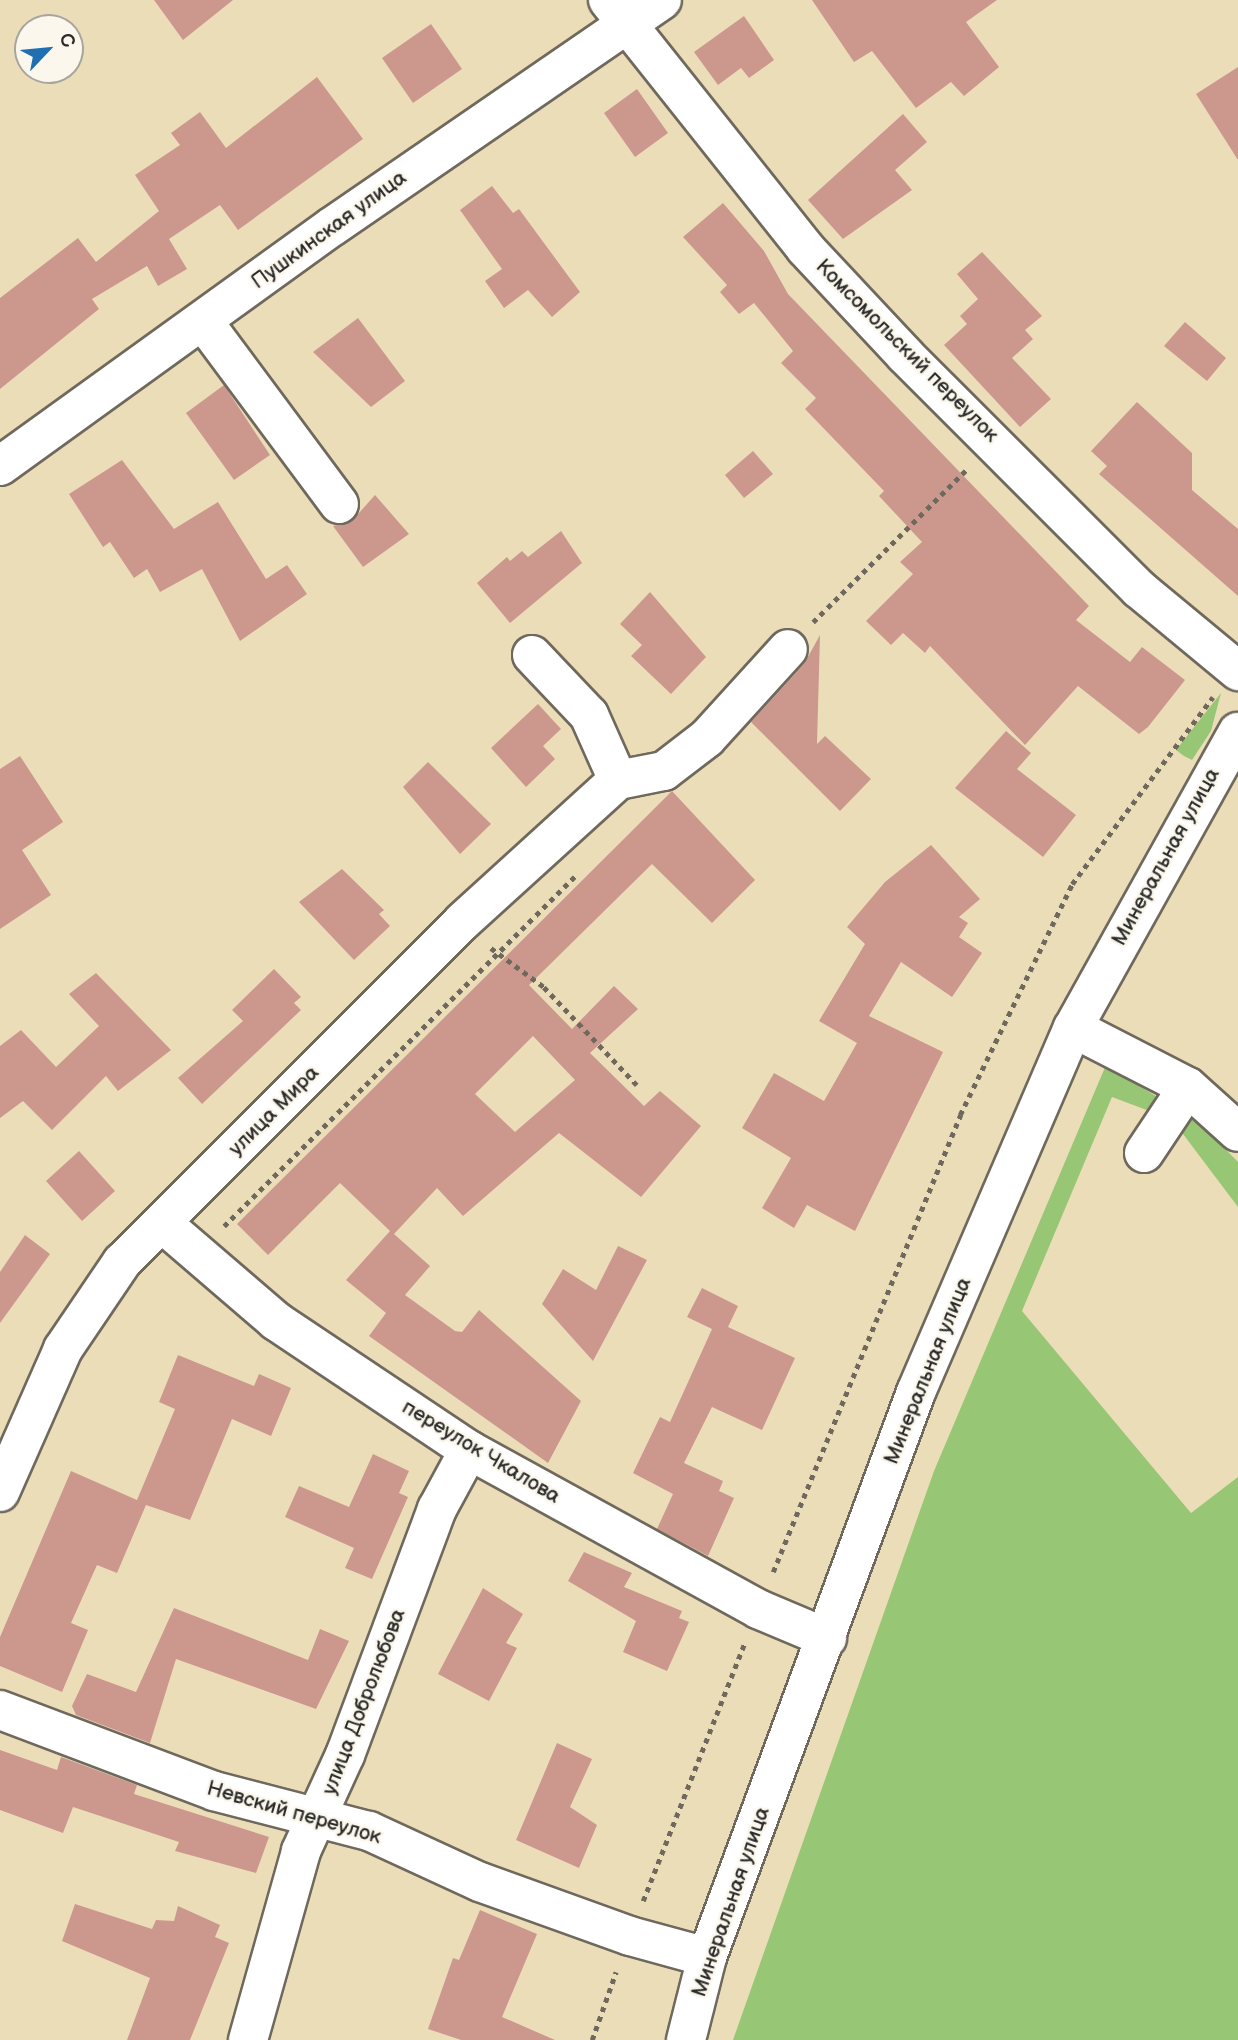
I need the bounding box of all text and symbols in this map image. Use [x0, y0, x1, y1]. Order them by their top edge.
north arrow [14, 14, 84, 84]
text: С [53, 29, 80, 51]
street label: Пушкинская улица [247, 165, 411, 295]
street label: Комсомольский переулок [810, 254, 1004, 448]
street label: Минеральная улица [1107, 764, 1225, 950]
street label: улица Мира [224, 1061, 324, 1161]
street label: Минеральная улица [879, 1274, 977, 1468]
street label: переулок Чкалова [397, 1395, 565, 1509]
street label: улица Добролюбова [317, 1605, 411, 1799]
street label: Невский переулок [204, 1776, 384, 1850]
street label: Минеральная улица [687, 1804, 775, 2000]

